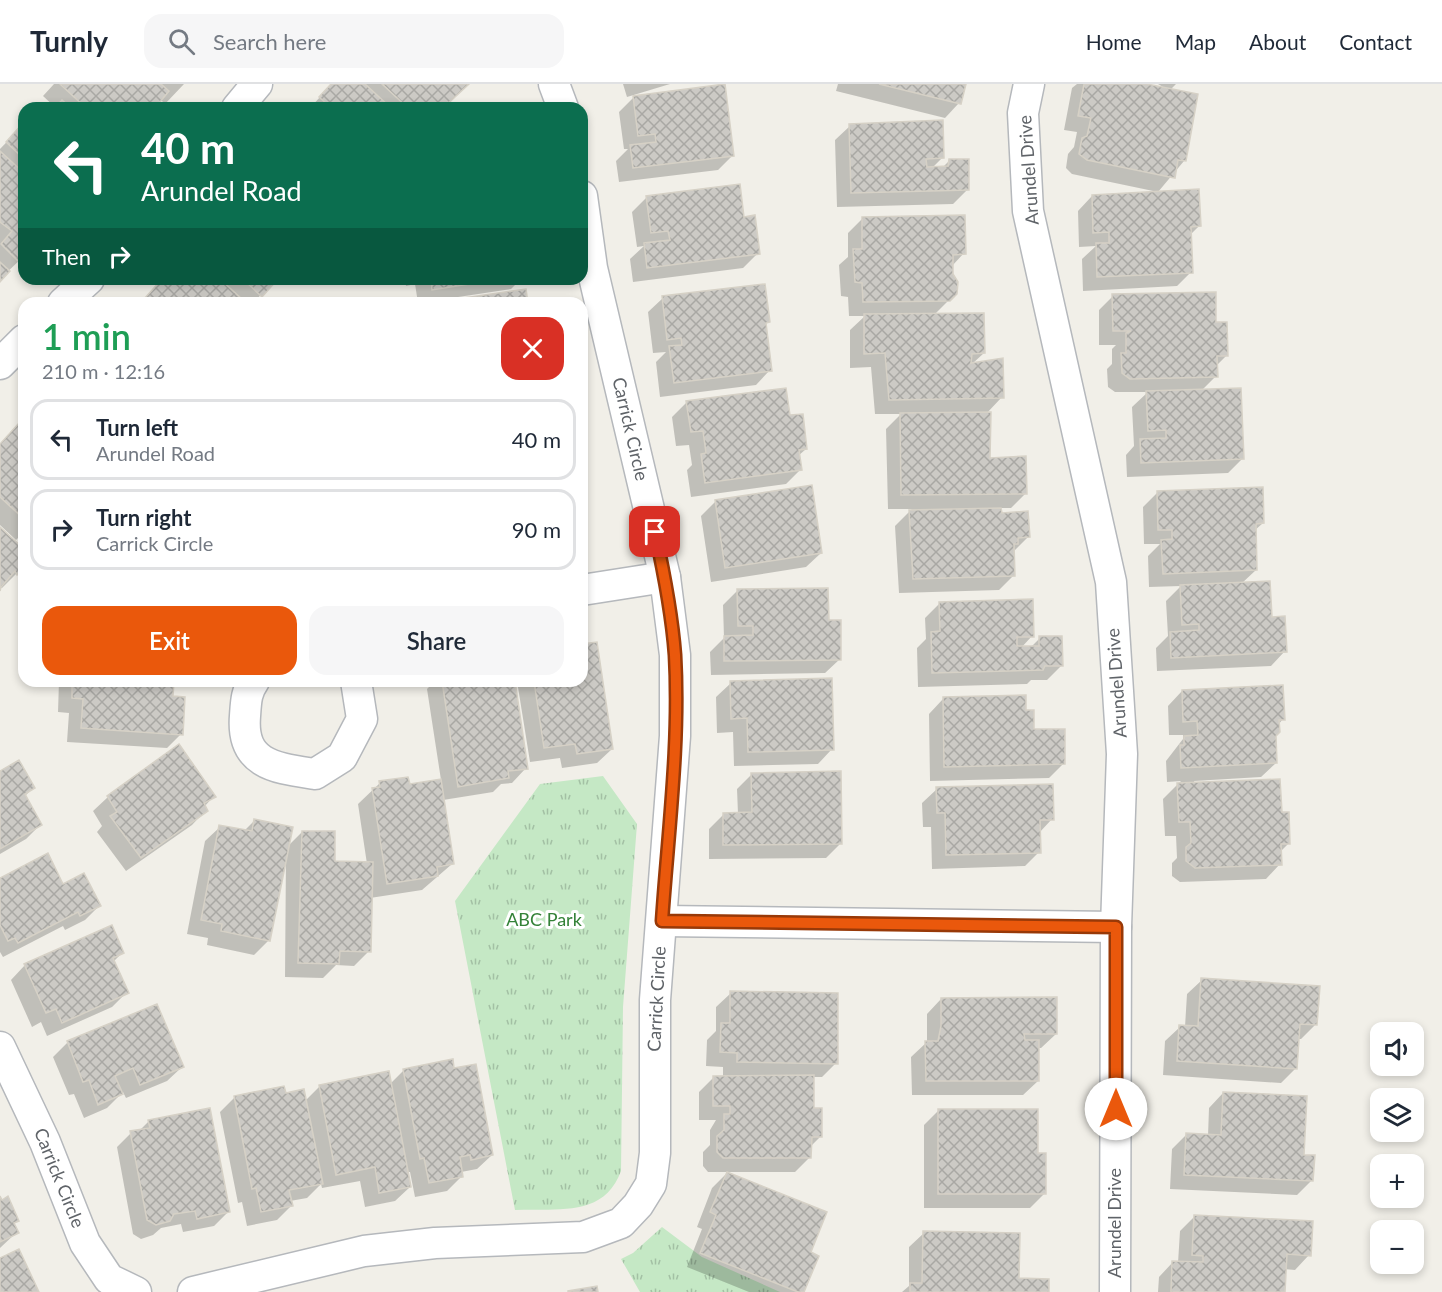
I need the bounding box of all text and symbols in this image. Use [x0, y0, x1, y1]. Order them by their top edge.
search box [144, 14, 564, 68]
text: Turnly [30, 24, 108, 58]
icon: search [165, 25, 198, 58]
text: Search here [213, 28, 326, 55]
text: Home [1086, 29, 1142, 54]
text: Map [1175, 29, 1216, 54]
text: About [1249, 29, 1306, 54]
text: Contact [1339, 29, 1412, 54]
street label: Arundel Drive [1013, 114, 1043, 226]
text: 40 m [141, 123, 235, 173]
icon: left [42, 126, 120, 204]
text: Arundel Road [141, 174, 302, 207]
icon: right [103, 240, 136, 273]
text: Then [42, 243, 91, 270]
text: 1 min [42, 314, 131, 358]
button: close [501, 317, 564, 380]
text: 210 m · 12:16 [42, 359, 165, 383]
street label: Carrick Circle [608, 375, 654, 483]
text: Turn left [96, 414, 178, 441]
icon: left [45, 423, 78, 456]
text: 40 m [512, 426, 561, 453]
text: Arundel Road [96, 441, 215, 465]
text: Turn right [96, 504, 191, 531]
pin [629, 506, 680, 557]
icon: right [45, 513, 78, 546]
icon: arrive [638, 515, 671, 548]
text: 90 m [512, 516, 561, 543]
text: Carrick Circle [96, 531, 213, 555]
button: Exit [42, 606, 297, 675]
button: Share [309, 606, 564, 675]
street label: Arundel Drive [1101, 627, 1131, 739]
park label: ABC Park [506, 908, 583, 930]
street label: Carrick Circle [642, 946, 670, 1052]
map controls [1370, 1022, 1424, 1274]
button: sound [1370, 1022, 1424, 1076]
position arrow [1084, 1077, 1148, 1141]
button: layers [1370, 1088, 1424, 1142]
street label: Carrick Circle [30, 1125, 90, 1231]
button: + [1370, 1154, 1424, 1208]
street label: Arundel Drive [1103, 1168, 1125, 1278]
button: − [1370, 1220, 1424, 1274]

